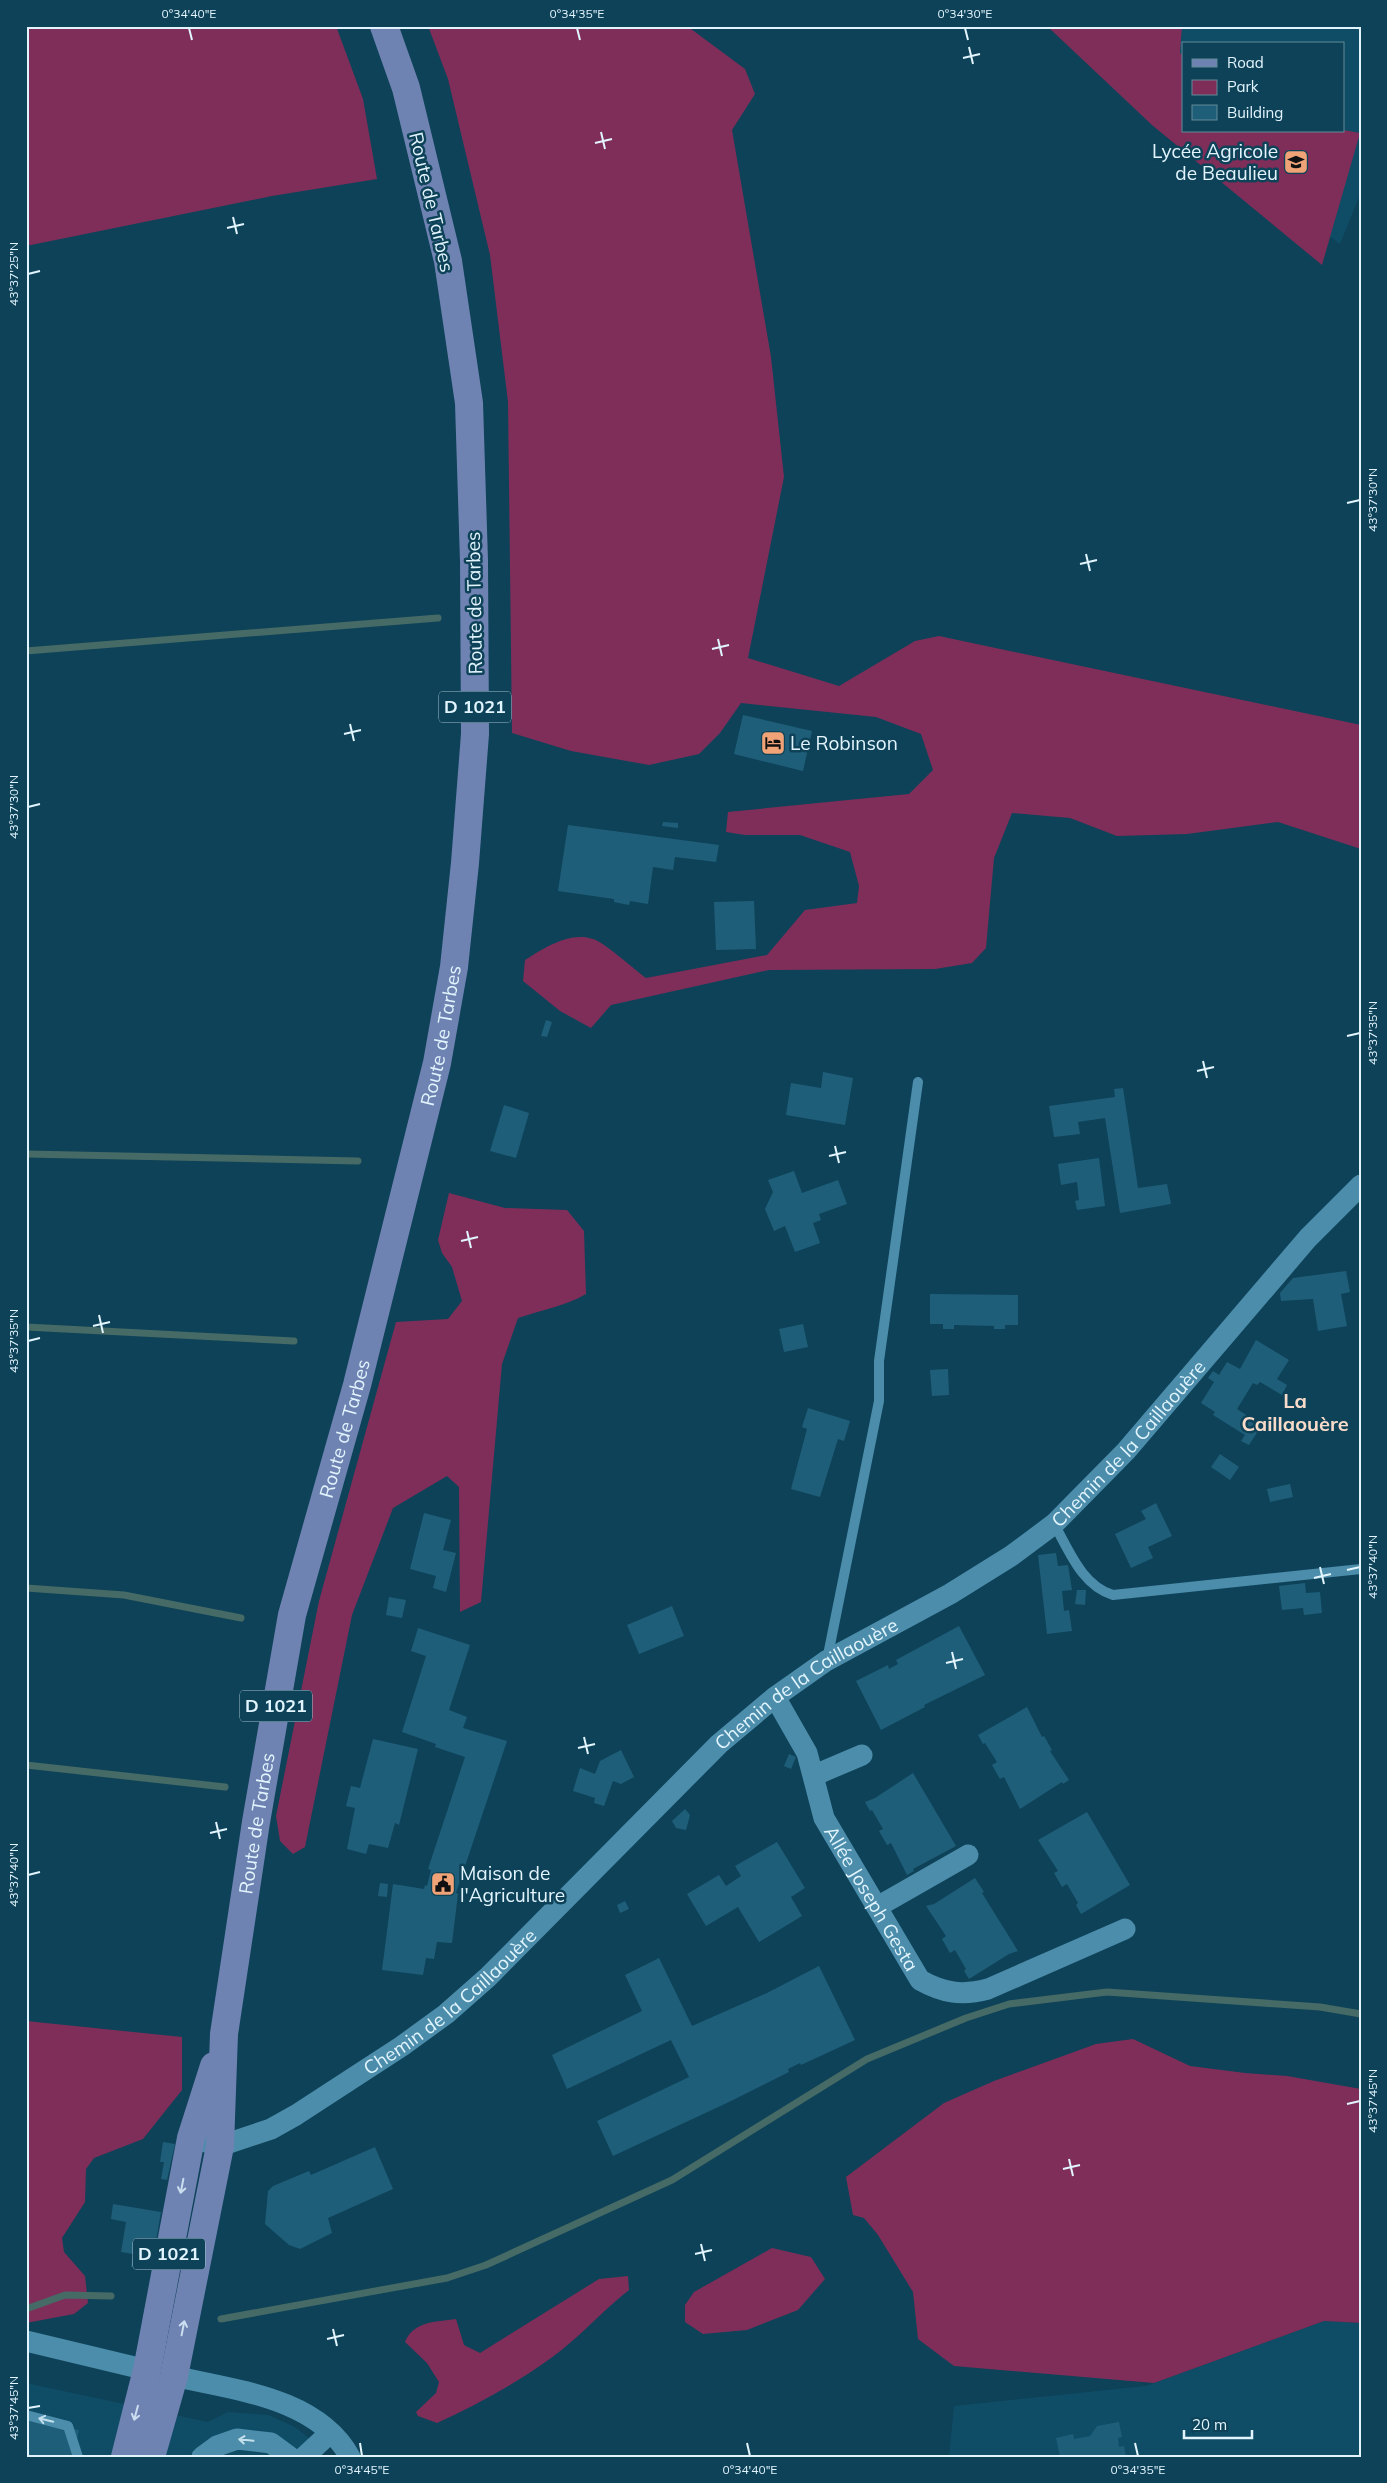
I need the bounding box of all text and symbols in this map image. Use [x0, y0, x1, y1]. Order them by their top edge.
text: 0°34'40"E [162, 6, 216, 21]
text: 0°34'35"E [550, 6, 604, 21]
text: 0°34'30"E [938, 6, 992, 21]
legend [1182, 42, 1344, 132]
text: Road [1227, 53, 1264, 72]
text: Park [1227, 77, 1259, 96]
text: Building [1227, 103, 1283, 122]
street label: Route de Tarbes [404, 130, 460, 274]
place label: Lycée Agricole de Beaulieu [1152, 139, 1278, 185]
school or university icon: Lycée Agricole de Beaulieu [1283, 149, 1309, 175]
text: 43°37'25"N [6, 242, 21, 306]
text: 43°37'30"N [1365, 468, 1380, 532]
street label: Route de Tarbes [461, 531, 487, 675]
road number: D 1021 [439, 692, 511, 722]
hotel icon: Le Robinson [760, 730, 786, 756]
place label: Le Robinson [790, 731, 898, 755]
text: 43°37'30"N [6, 775, 21, 839]
street label: Route de Tarbes [415, 963, 466, 1108]
text: 43°37'35"N [1365, 1001, 1380, 1065]
text: 43°37'35"N [6, 1309, 21, 1373]
street label: Chemin de la Caillaouère [1046, 1355, 1210, 1532]
street label: Route de Tarbes [314, 1357, 375, 1501]
district label: La Caillaouère [1241, 1388, 1349, 1436]
text: 43°37'40"N [1365, 1535, 1380, 1599]
street label: Chemin de la Caillaouère [709, 1612, 902, 1755]
road number: D 1021 [240, 1690, 312, 1722]
street label: Route de Tarbes [233, 1751, 280, 1896]
street label: Allée Joseph Gesta [819, 1821, 924, 1975]
text: 43°37'40"N [6, 1843, 21, 1907]
place label: Maison de l'Agriculture [460, 1861, 565, 1907]
public building icon: Maison de l'Agriculture [430, 1871, 456, 1897]
street label: Chemin de la Caillaouère [359, 1923, 541, 2080]
text: 43°37'45"N [1365, 2069, 1380, 2133]
one-way arrow [176, 2178, 186, 2194]
road number: D 1021 [133, 2238, 205, 2270]
one-way arrow [179, 2321, 188, 2337]
text: 43°37'45"N [6, 2376, 21, 2440]
one-way arrow [131, 2405, 140, 2421]
scale bar [1184, 2408, 1252, 2440]
one-way arrow [38, 2415, 54, 2424]
text: 20 m [1192, 2415, 1227, 2434]
one-way arrow [239, 2435, 255, 2445]
text: 0°34'45"E [335, 2462, 389, 2477]
text: 0°34'40"E [723, 2462, 777, 2477]
text: 0°34'35"E [1111, 2462, 1165, 2477]

